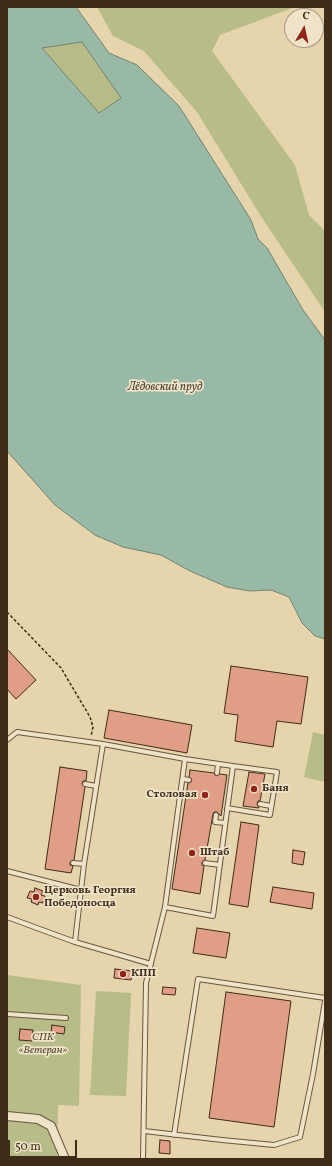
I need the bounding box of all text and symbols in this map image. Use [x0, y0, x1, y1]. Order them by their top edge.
north arrow [284, 8, 324, 48]
text: С [301, 9, 310, 25]
water label: Лёдовский пруд [128, 381, 202, 395]
place label: Баня [262, 782, 289, 796]
marker: Баня [249, 784, 259, 794]
place label: Столовая [147, 788, 197, 802]
marker: Столовая [200, 790, 210, 800]
place label: Штаб [200, 846, 230, 860]
marker: Штаб [187, 848, 197, 858]
place label: Церковь Георгия Победоносца [44, 884, 136, 910]
marker: Церковь Георгия Победоносца [31, 892, 41, 902]
place label: КПП [131, 967, 156, 981]
marker: КПП [118, 969, 128, 979]
park label: СПК «Ветеран» [19, 1031, 67, 1057]
scale bar [10, 1132, 79, 1158]
text: 50 m [15, 1139, 41, 1155]

